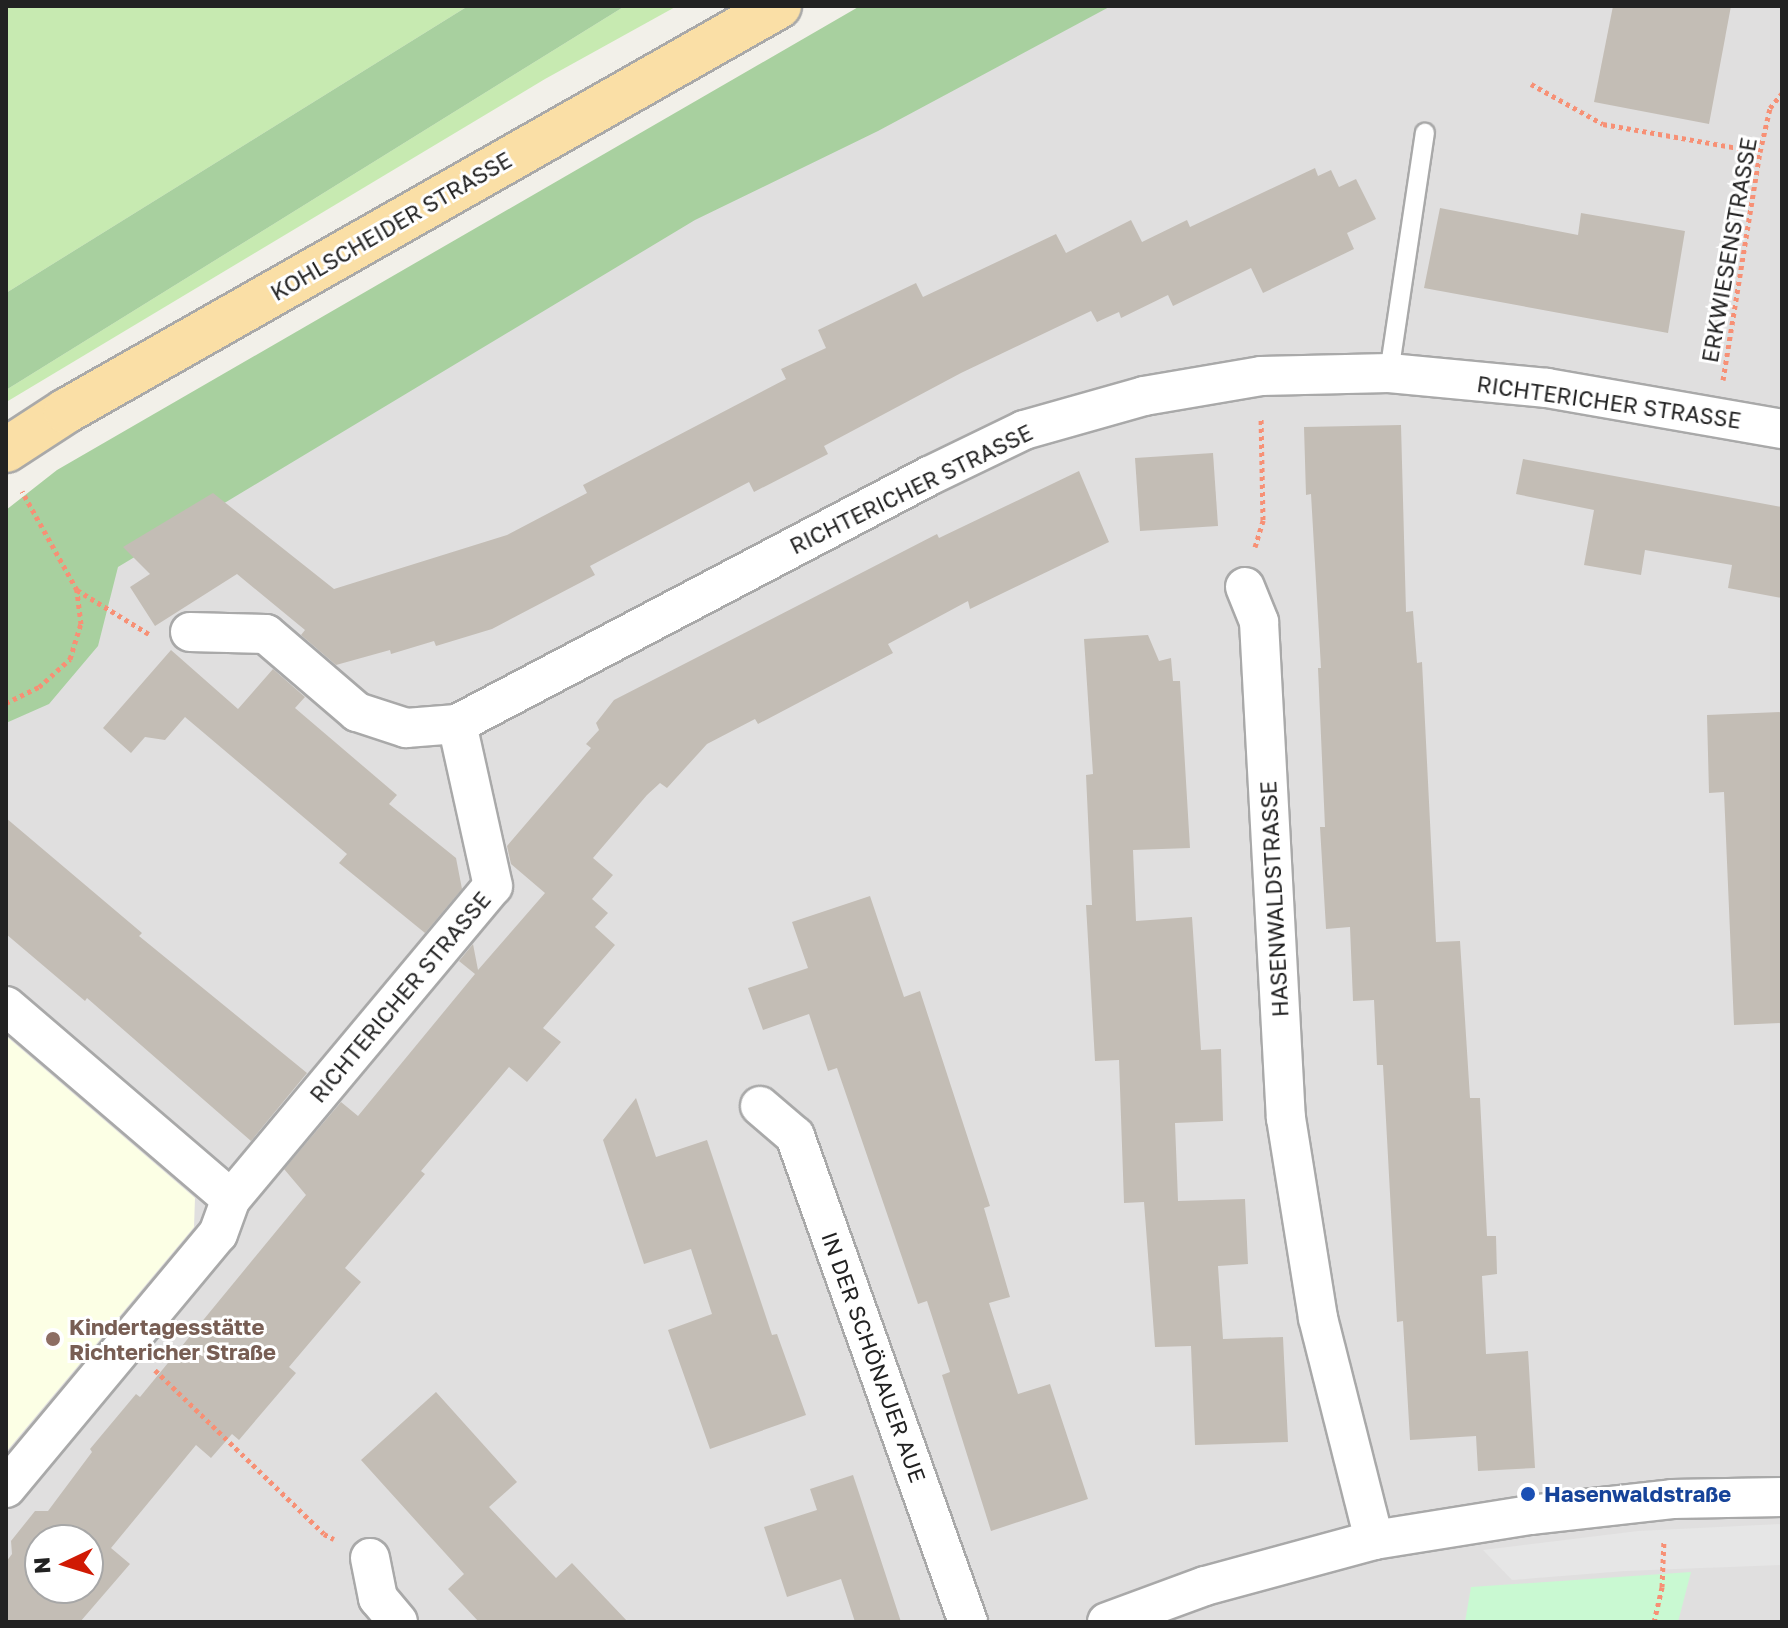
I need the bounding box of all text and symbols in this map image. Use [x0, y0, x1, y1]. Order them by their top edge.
street label: ERKWIESENSTRASSE [1696, 135, 1762, 365]
street label: KOHLSCHEIDER STRASSE [266, 146, 516, 306]
street label: RICHTERICHER STRASSE [1475, 370, 1743, 434]
street label: RICHTERICHER STRASSE [785, 419, 1037, 559]
street label: HASENWALDSTRASSE [1255, 780, 1293, 1018]
street label: RICHTERICHER STRASSE [304, 886, 496, 1108]
street label: IN DER SCHÖNAUER AUE [816, 1228, 932, 1486]
place label: Kindertagesstätte Richtericher Straße [69, 1313, 276, 1364]
marker: Kindertagesstätte Richtericher Straße [44, 1330, 62, 1348]
place label: Hasenwaldstraße [1544, 1481, 1731, 1507]
marker: Hasenwaldstraße [1519, 1485, 1537, 1503]
north arrow [24, 1524, 104, 1604]
text: N [28, 1556, 56, 1575]

